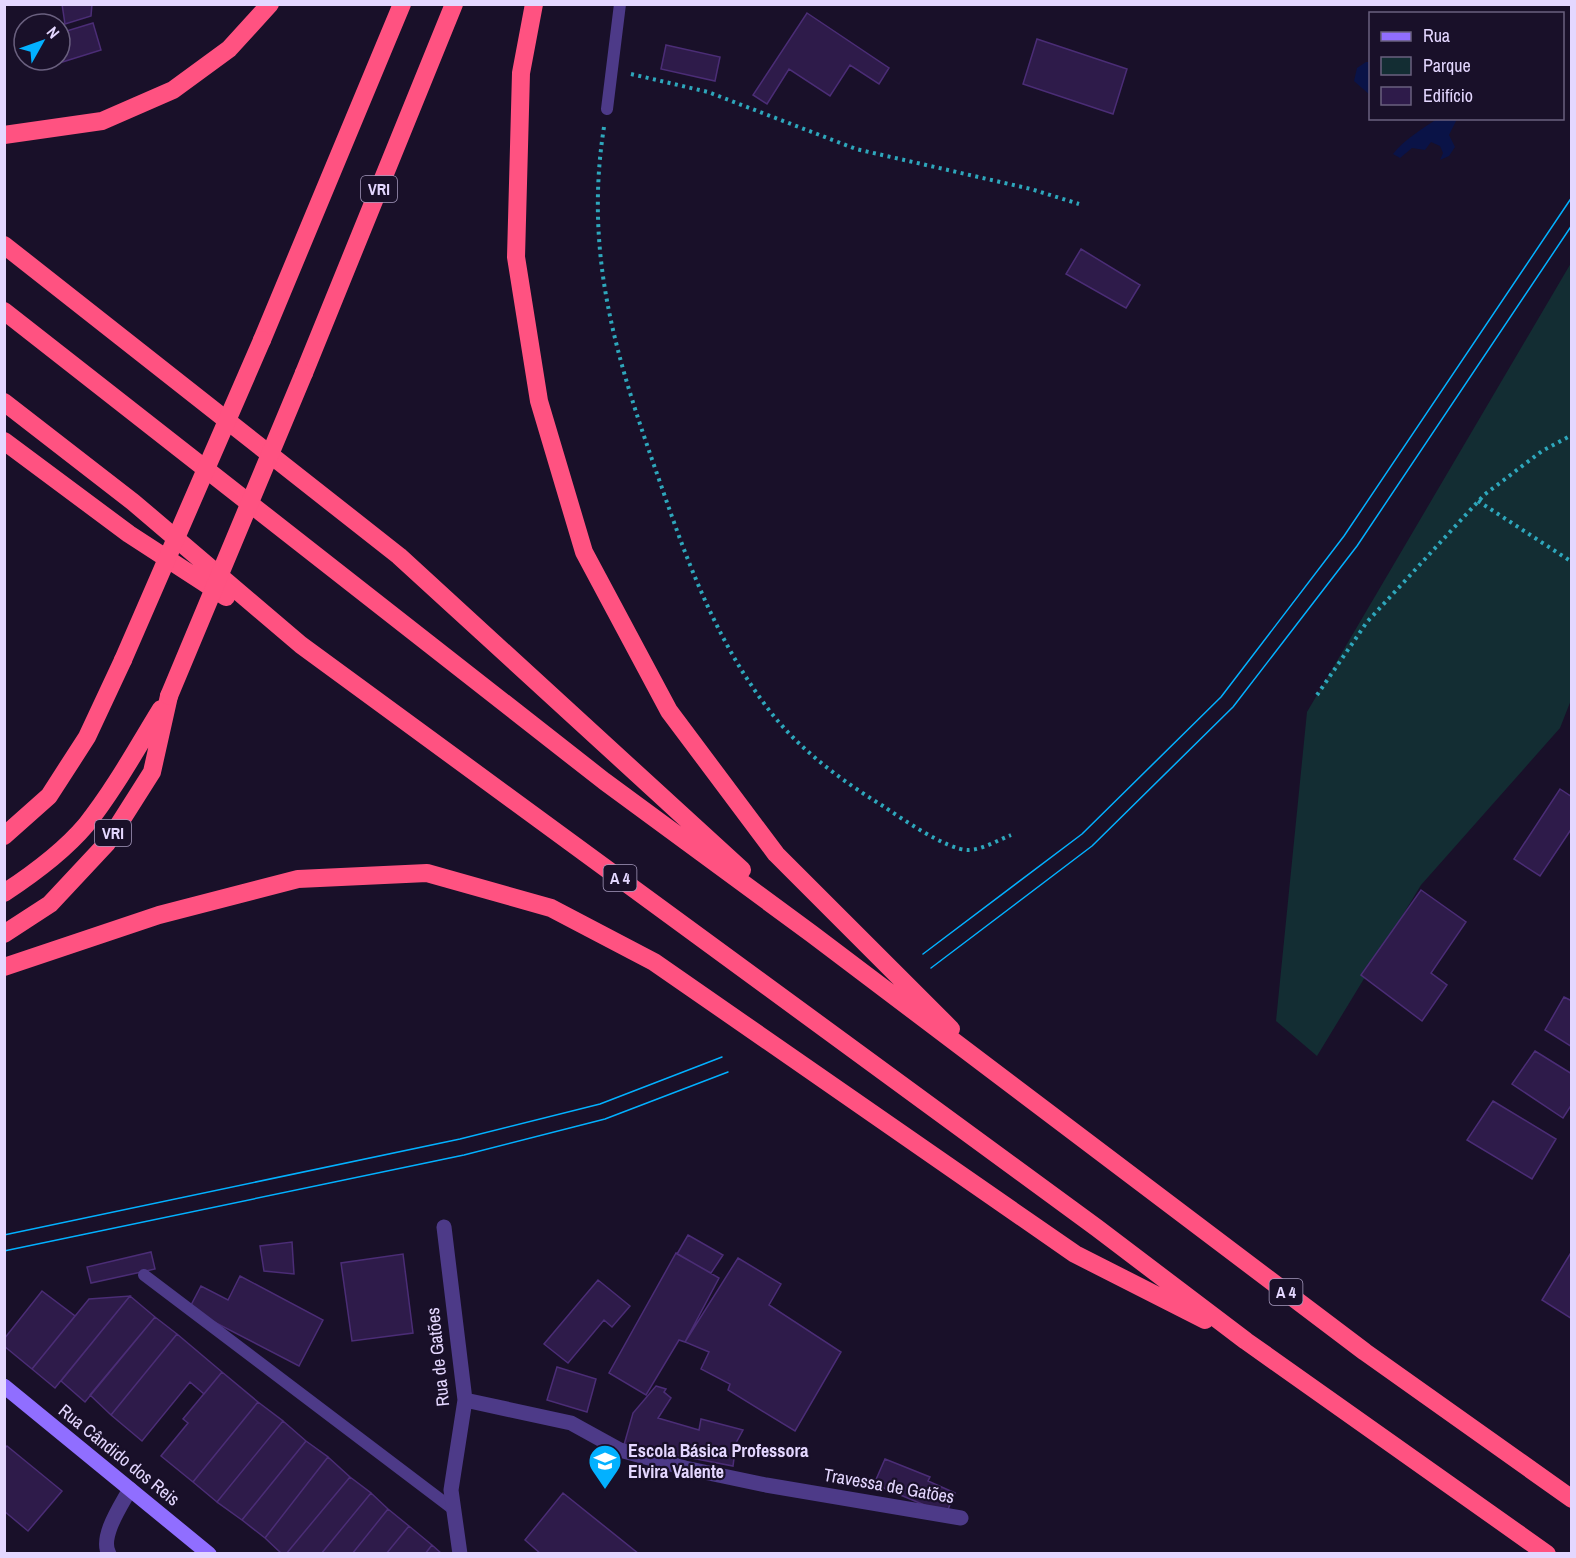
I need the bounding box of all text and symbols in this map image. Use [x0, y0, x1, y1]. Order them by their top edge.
north arrow [12, 12, 72, 72]
legend [1369, 12, 1564, 120]
text: N [42, 22, 65, 43]
text: Rua [1423, 23, 1450, 48]
text: Parque [1423, 53, 1471, 78]
text: Edifício [1423, 83, 1473, 108]
road number: VRI [361, 176, 397, 202]
road number: VRI [95, 820, 131, 846]
road number: A 4 [604, 865, 636, 891]
road number: A 4 [1270, 1279, 1302, 1305]
street label: Rua de Gatões [420, 1306, 455, 1408]
street label: Rua Cândido dos Reis [53, 1398, 185, 1511]
place label: Escola Básica Professora Elvira Valente [628, 1438, 809, 1484]
school or university icon: Escola Básica Professora Elvira Valente [587, 1443, 623, 1490]
street label: Travessa de Gatões [822, 1462, 956, 1509]

